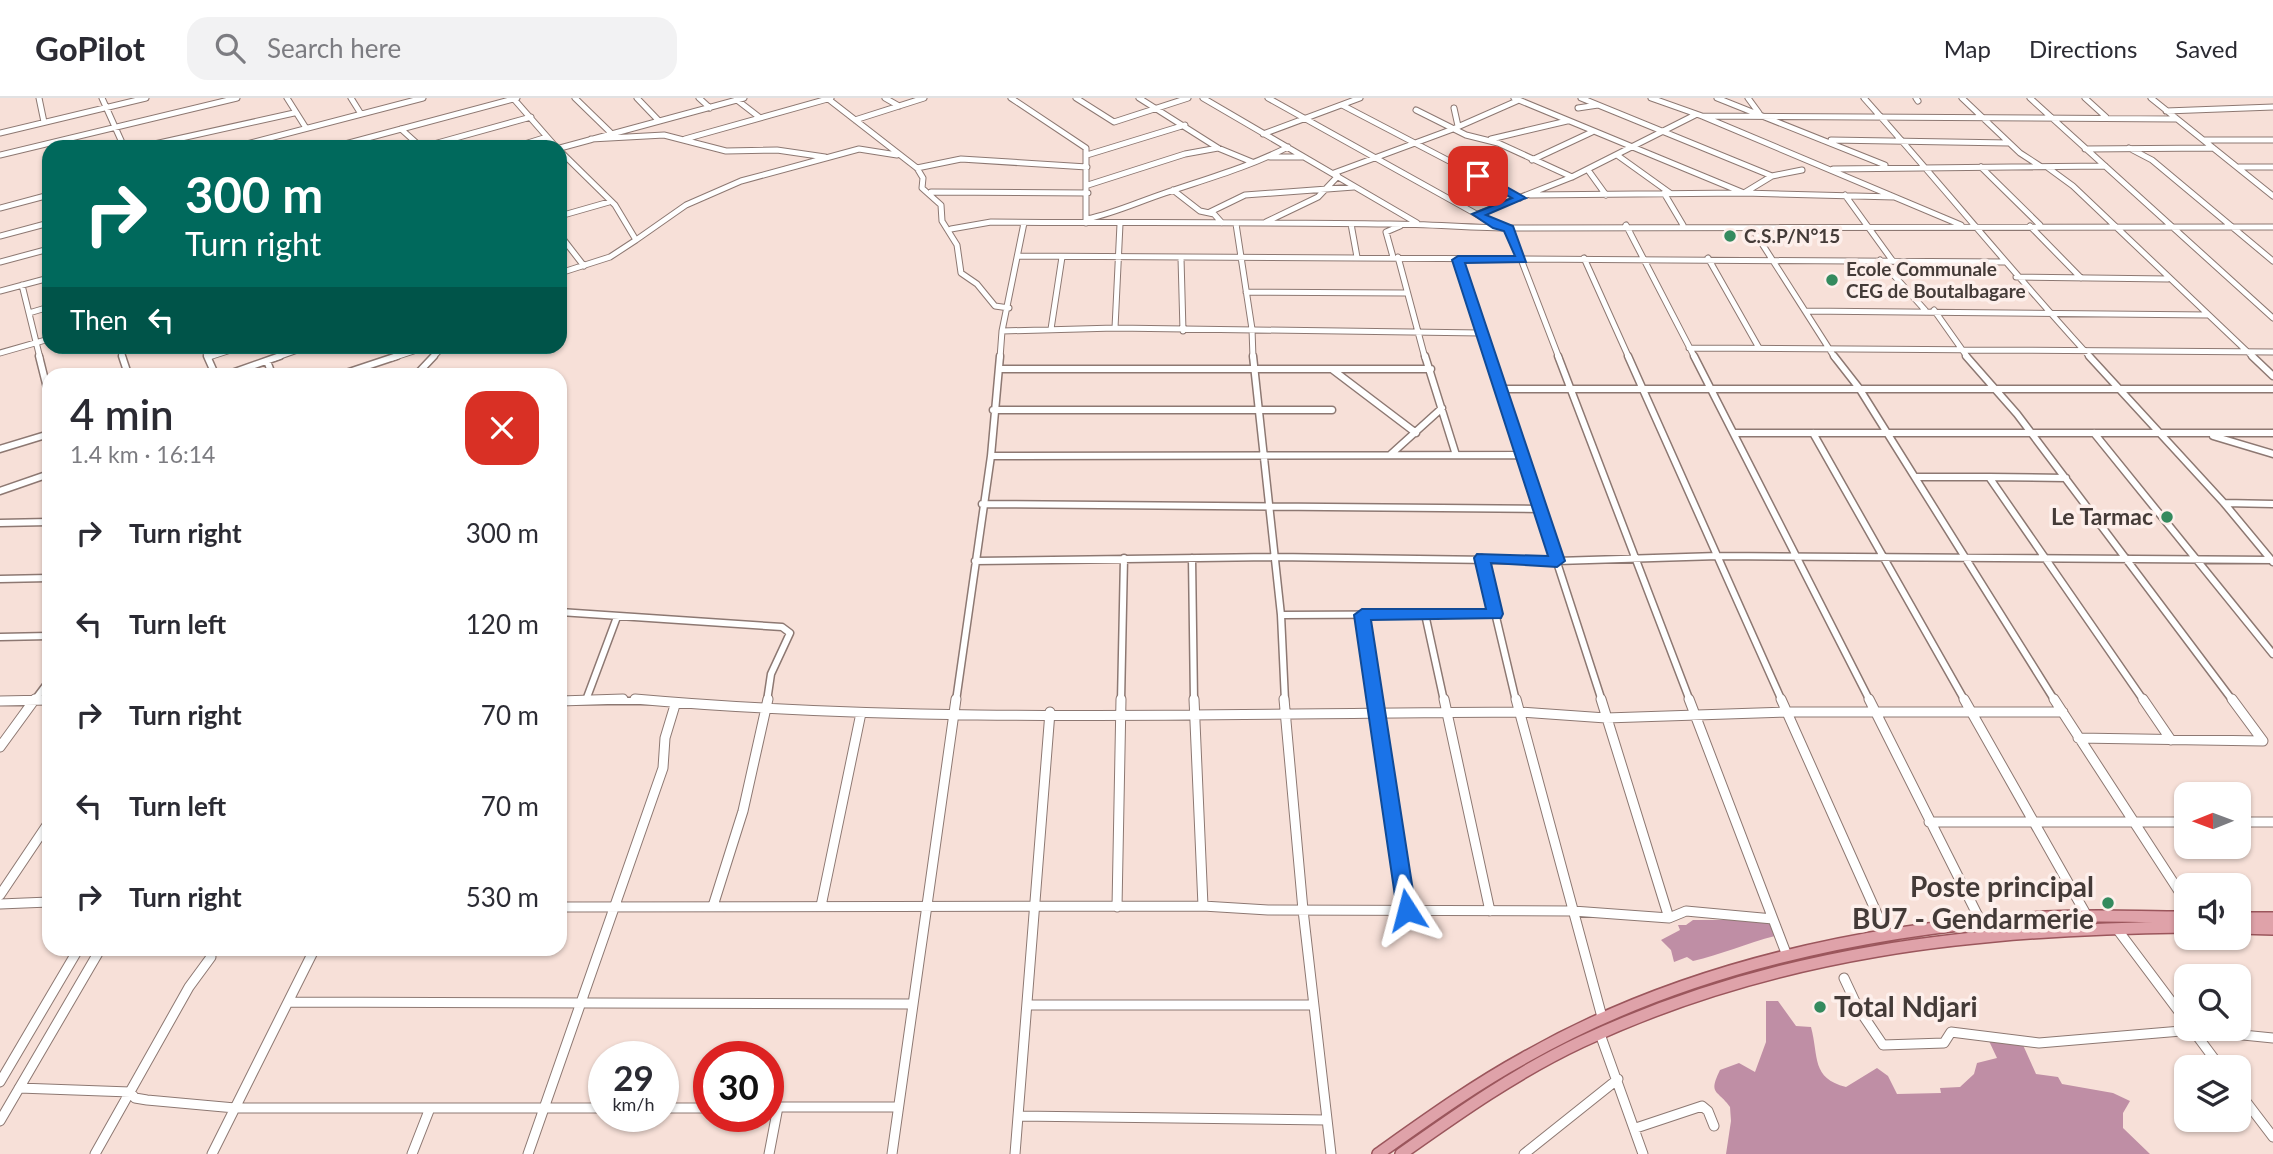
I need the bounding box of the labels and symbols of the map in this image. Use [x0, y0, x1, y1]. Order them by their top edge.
pin [1448, 146, 1508, 206]
place label: C.S.P/N°15 [1744, 224, 1840, 247]
marker: C.S.P/N°15 [1722, 228, 1738, 244]
place label: Ecole Communale CEG de Boutalbagare [1846, 257, 2026, 302]
marker: Ecole Communale CEG de Boutalbagare [1824, 272, 1840, 288]
place label: Le Tarmac [2051, 502, 2153, 530]
marker: Le Tarmac [2159, 509, 2175, 525]
north arrow [2174, 782, 2250, 859]
place label: Poste principal BU7 - Gendarmerie [1852, 869, 2094, 935]
position arrow [1370, 873, 1444, 947]
marker: Poste principal BU7 - Gendarmerie [2100, 895, 2116, 911]
place label: Total Ndjari [1834, 989, 1978, 1023]
marker: Total Ndjari [1812, 999, 1828, 1015]
speed limit sign: 30 [693, 1041, 784, 1132]

